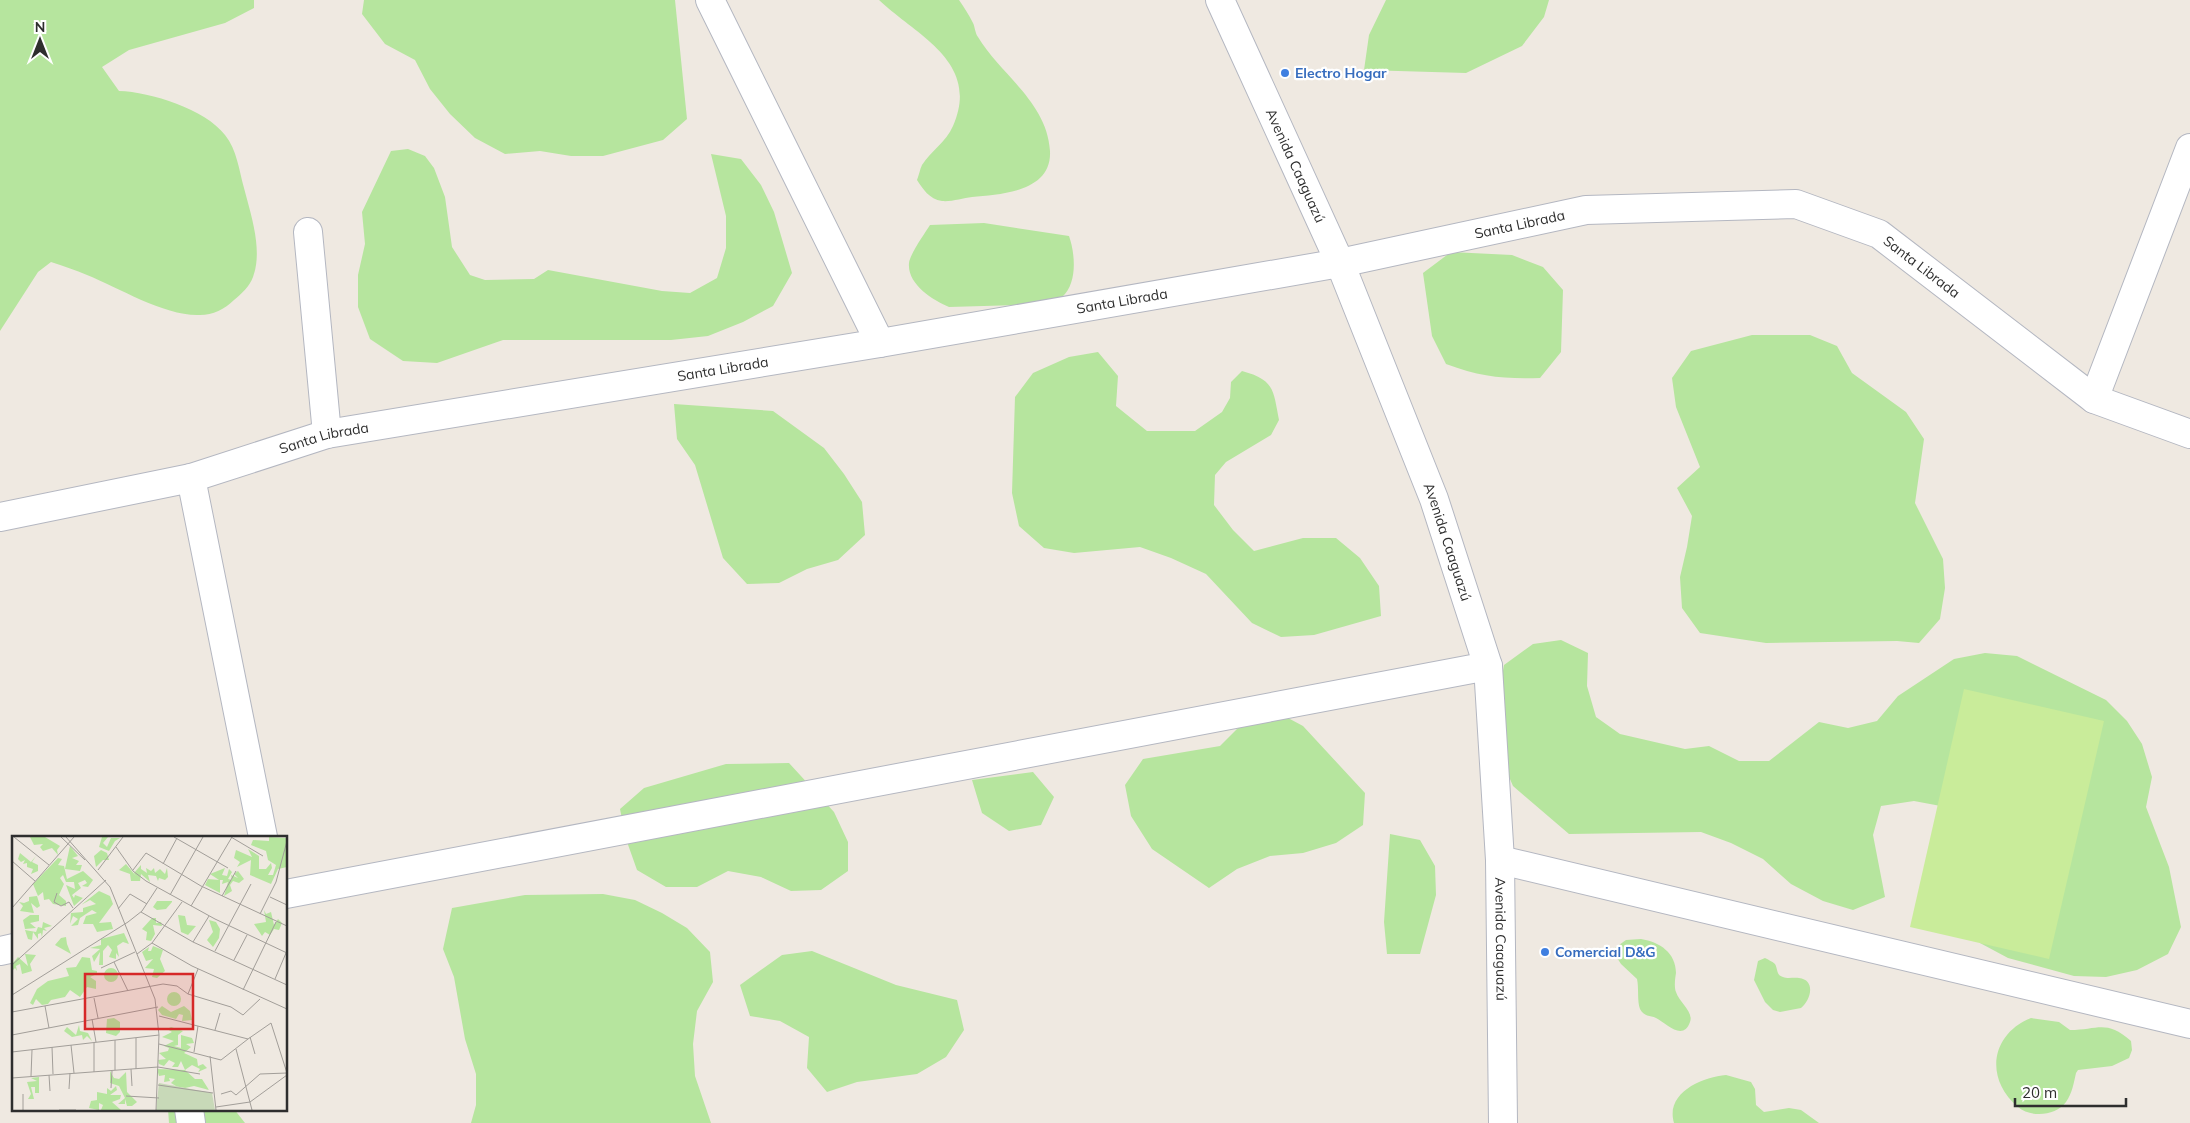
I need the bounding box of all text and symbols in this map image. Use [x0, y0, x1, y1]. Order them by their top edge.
north arrow [15, 15, 65, 65]
text: N [35, 18, 45, 36]
place label: Electro Hogar [1295, 64, 1387, 82]
marker: Electro Hogar [1279, 67, 1291, 79]
street label: Avenida Caaguazú [1262, 106, 1329, 225]
street label: Santa Librada [1473, 206, 1566, 243]
street label: Santa Librada [1880, 232, 1964, 302]
street label: Santa Librada [1075, 284, 1169, 318]
street label: Santa Librada [676, 353, 770, 385]
street label: Santa Librada [277, 418, 370, 458]
street label: Avenida Caaguazú [1419, 480, 1475, 603]
inset map [12, 836, 288, 1110]
street label: Avenida Caaguazú [1491, 877, 1511, 1001]
place label: Comercial D&G [1555, 943, 1656, 961]
marker: Comercial D&G [1539, 946, 1551, 958]
scale bar [2015, 1076, 2126, 1108]
text: 20 m [2022, 1083, 2057, 1102]

